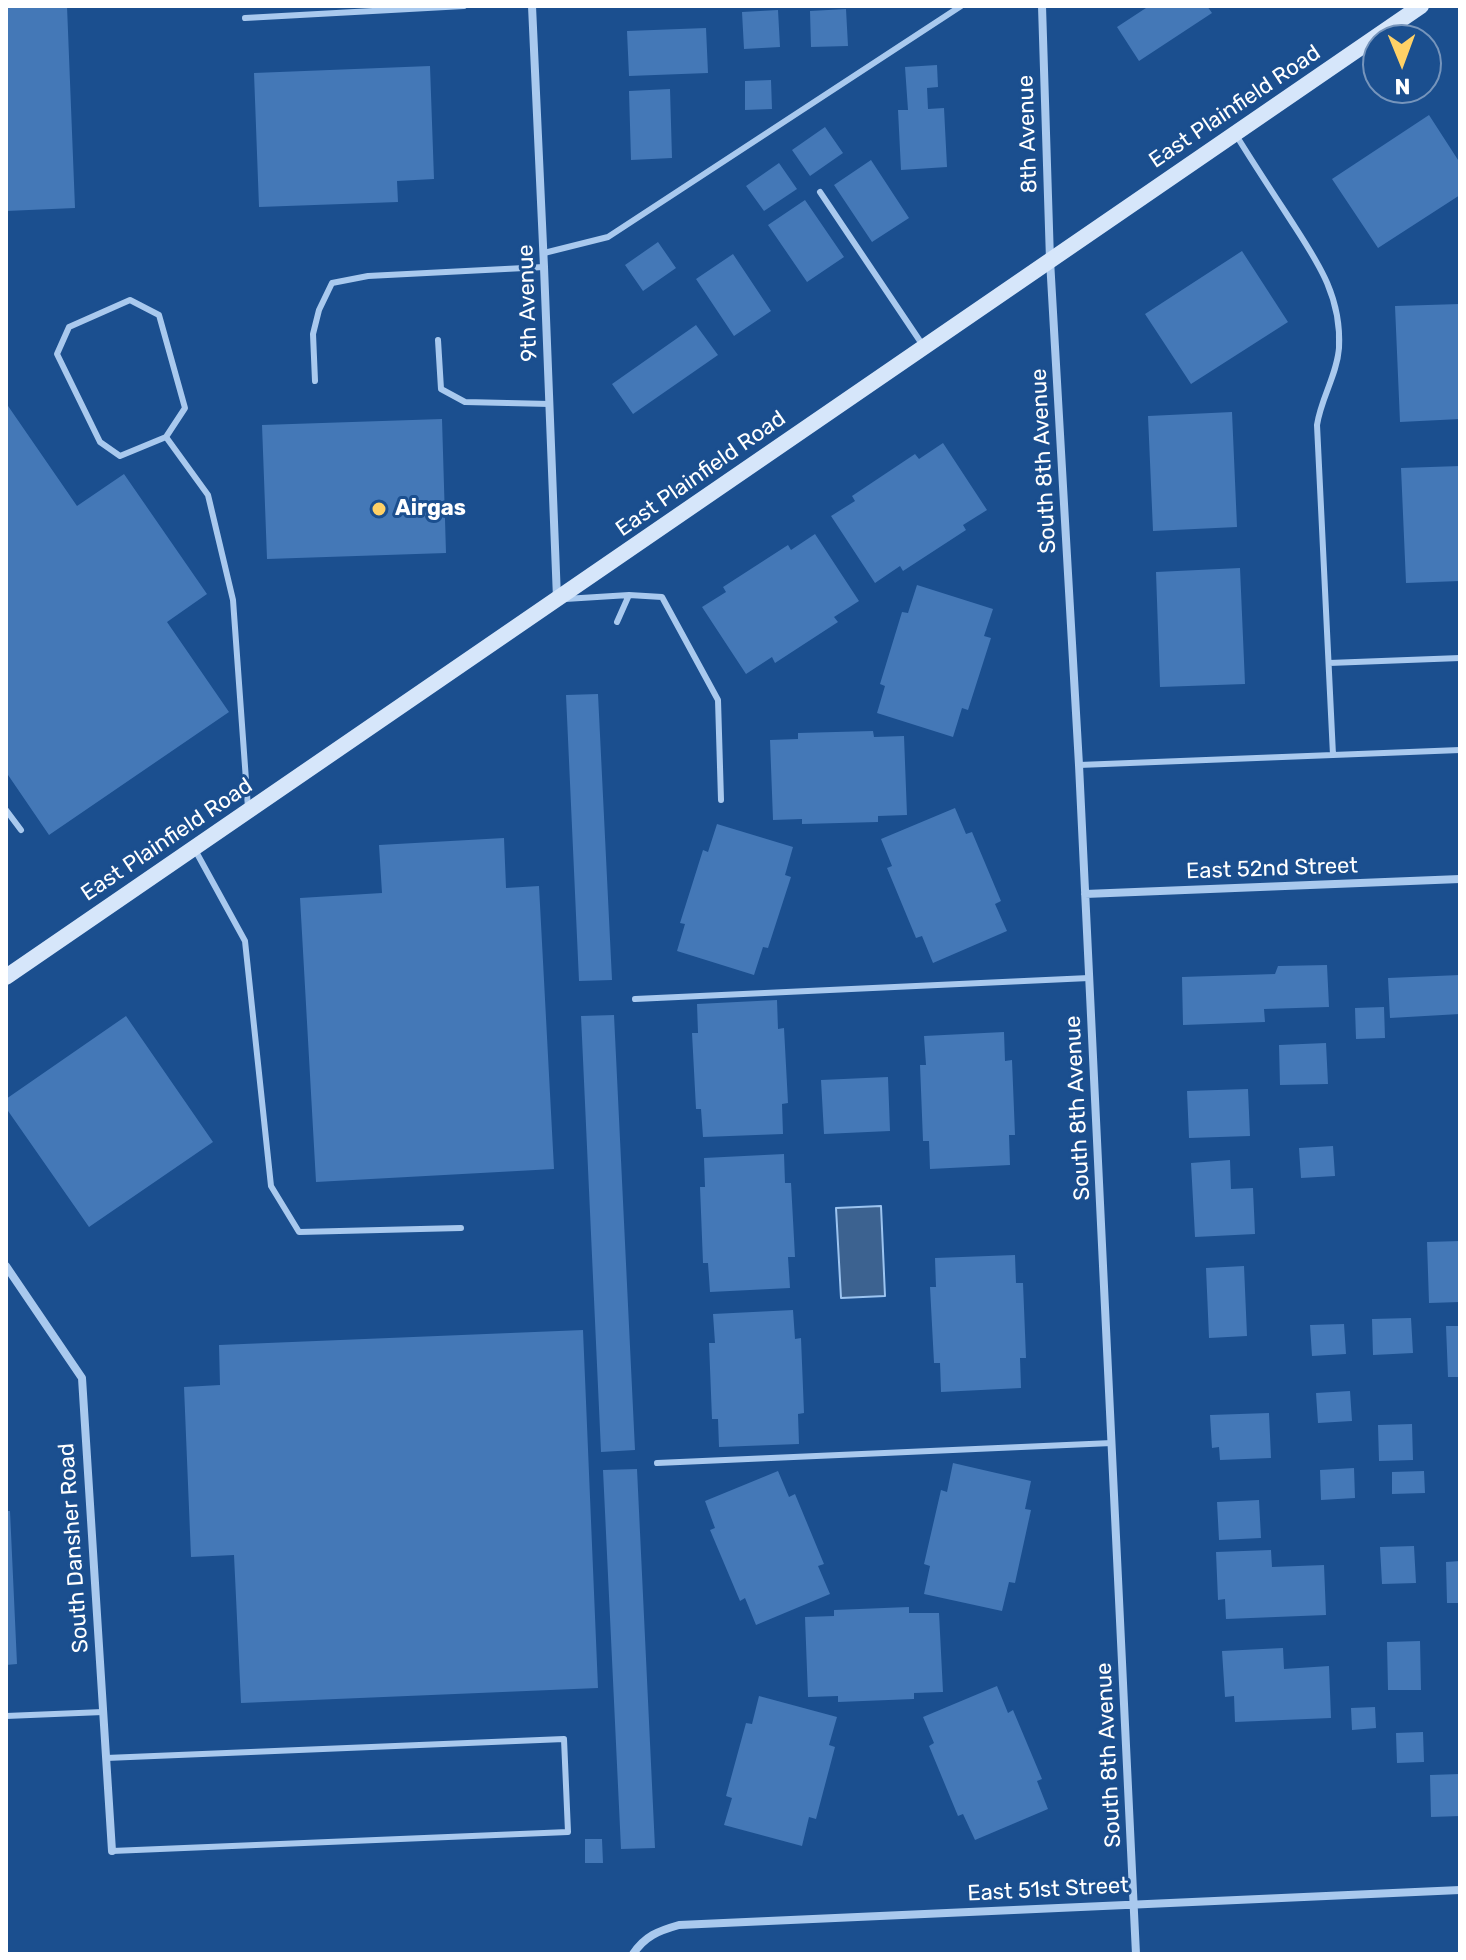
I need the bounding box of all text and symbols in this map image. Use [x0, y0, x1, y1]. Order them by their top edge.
north arrow [1362, 24, 1442, 104]
street label: East Plainfield Road [1144, 40, 1326, 174]
text: N [1394, 73, 1411, 100]
street label: 8th Avenue [1013, 74, 1043, 194]
street label: 9th Avenue [513, 244, 543, 362]
street label: South 8th Avenue [1026, 368, 1062, 554]
street label: East Plainfield Road [611, 406, 791, 542]
place label: Airgas [395, 496, 466, 522]
marker: Airgas [370, 500, 388, 518]
street label: East Plainfield Road [76, 773, 258, 907]
street label: East 52nd Street [1186, 853, 1358, 885]
street label: South 8th Avenue [1060, 1015, 1096, 1201]
street label: South Dansher Road [53, 1442, 95, 1654]
street label: South 8th Avenue [1091, 1662, 1127, 1848]
street label: East 51st Street [967, 1873, 1129, 1907]

